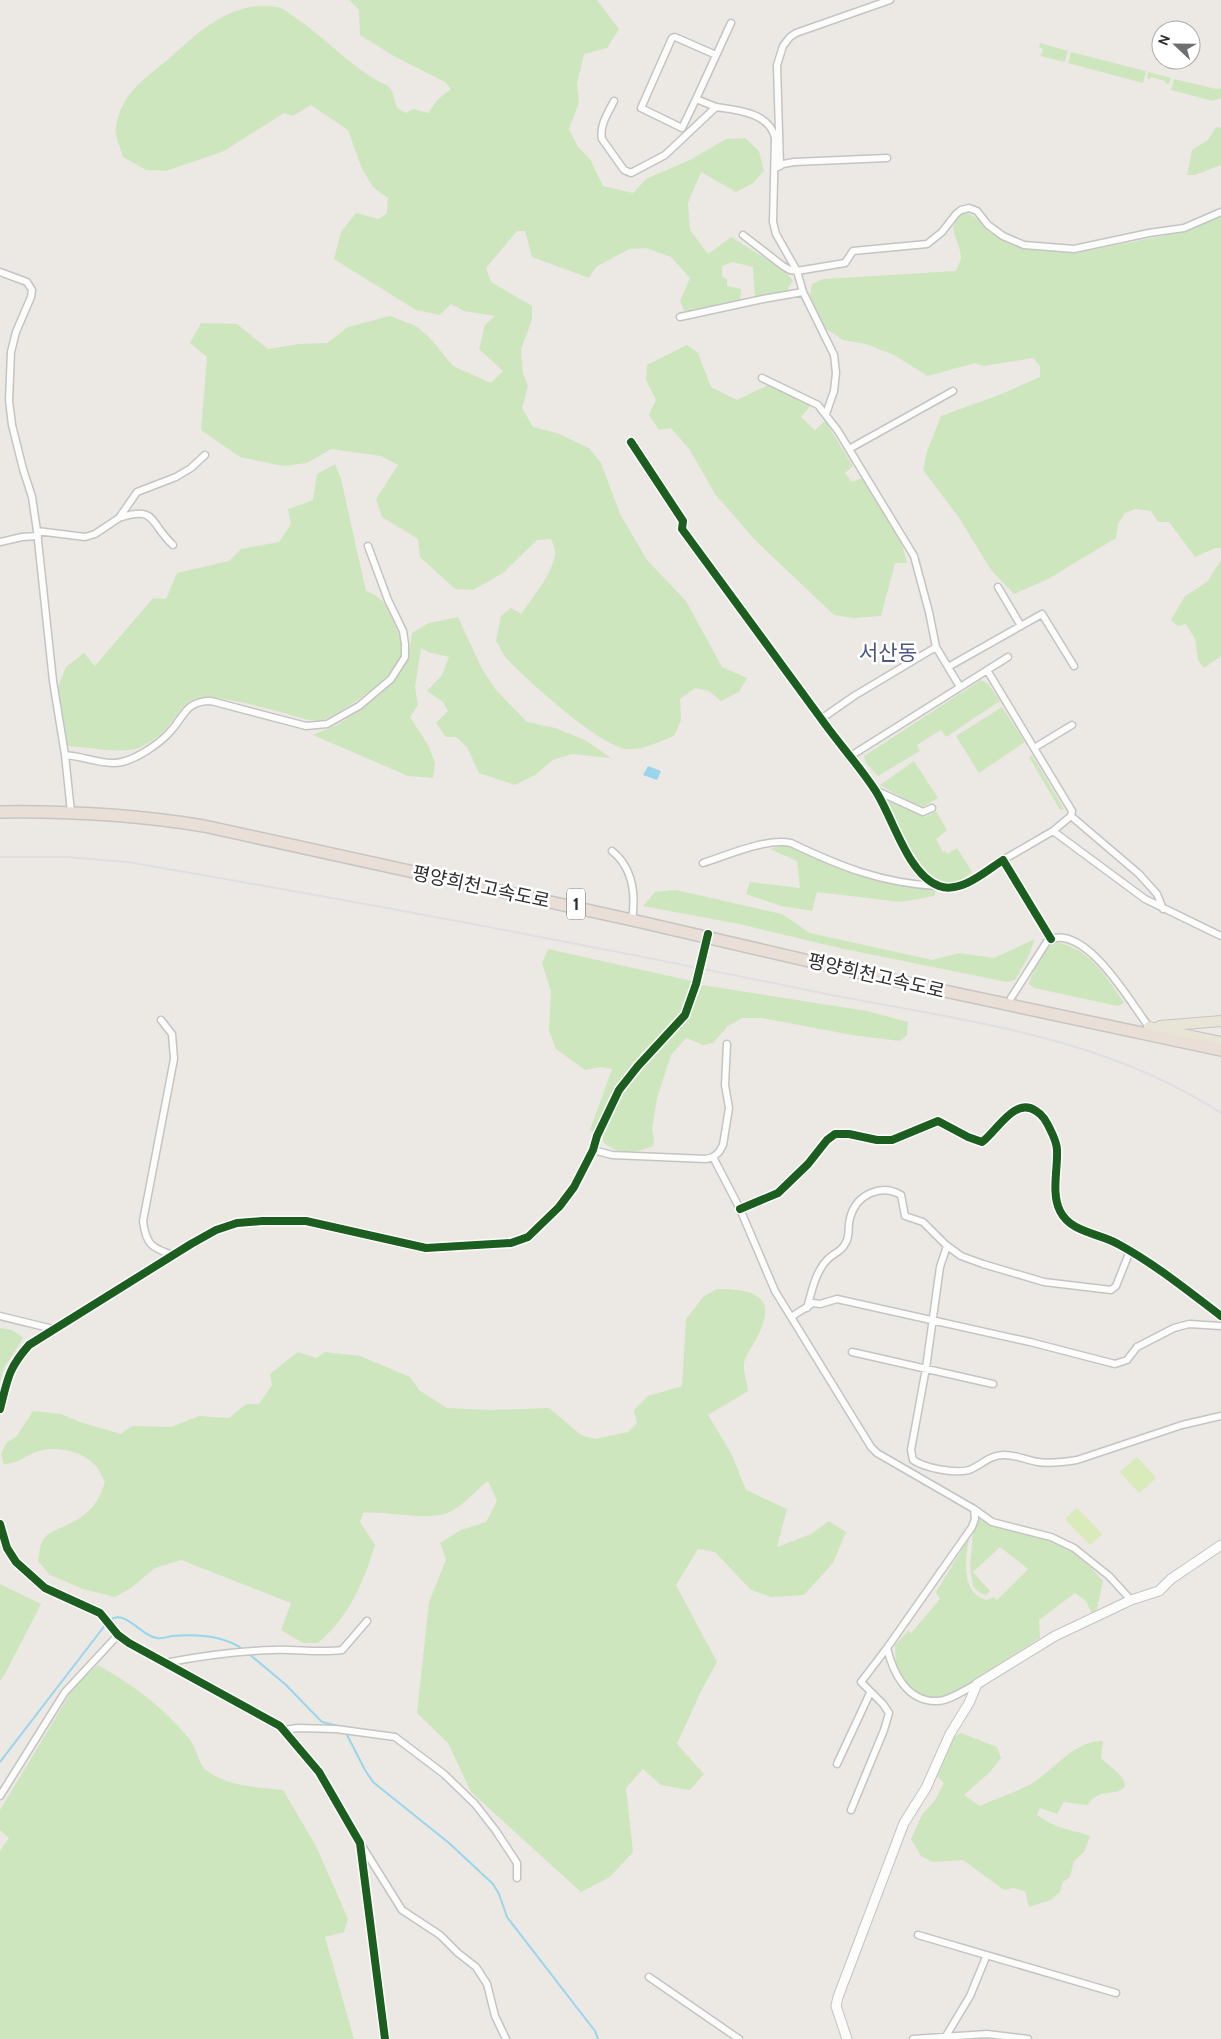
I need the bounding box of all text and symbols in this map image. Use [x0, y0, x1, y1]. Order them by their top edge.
north arrow [1151, 20, 1201, 70]
text: N [1154, 32, 1174, 48]
district label: 서산동 [859, 640, 917, 665]
street label: 평양희천고속도로 [410, 861, 552, 913]
road number: 1 [567, 889, 585, 920]
street label: 평양희천고속도로 [805, 949, 947, 1003]

